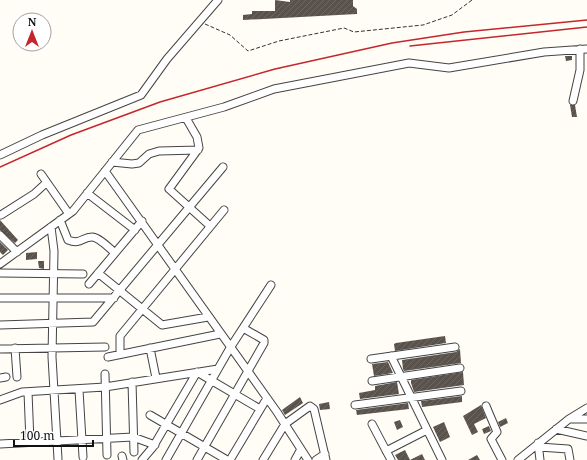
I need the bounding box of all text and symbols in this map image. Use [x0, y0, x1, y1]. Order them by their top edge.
north arrow [12, 12, 52, 52]
text: N [28, 14, 37, 29]
scale bar [14, 422, 93, 448]
text: 100 m [20, 427, 55, 444]

